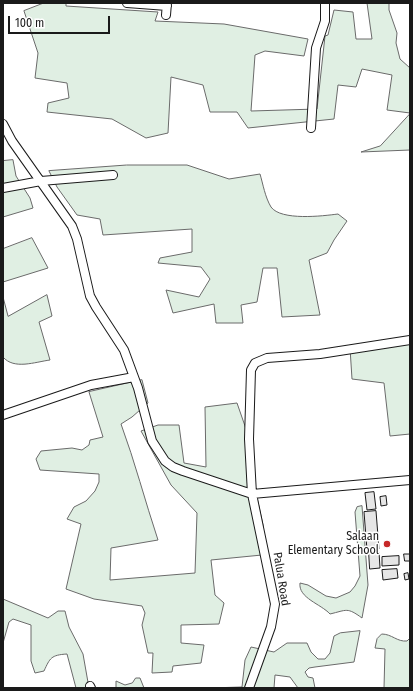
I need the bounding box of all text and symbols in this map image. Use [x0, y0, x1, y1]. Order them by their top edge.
scale bar [10, 8, 112, 34]
text: 100 m [15, 16, 44, 30]
place label: Salaan Elementary School [288, 530, 379, 558]
marker: Salaan Elementary School [382, 539, 392, 549]
street label: Palua Road [270, 551, 292, 607]

